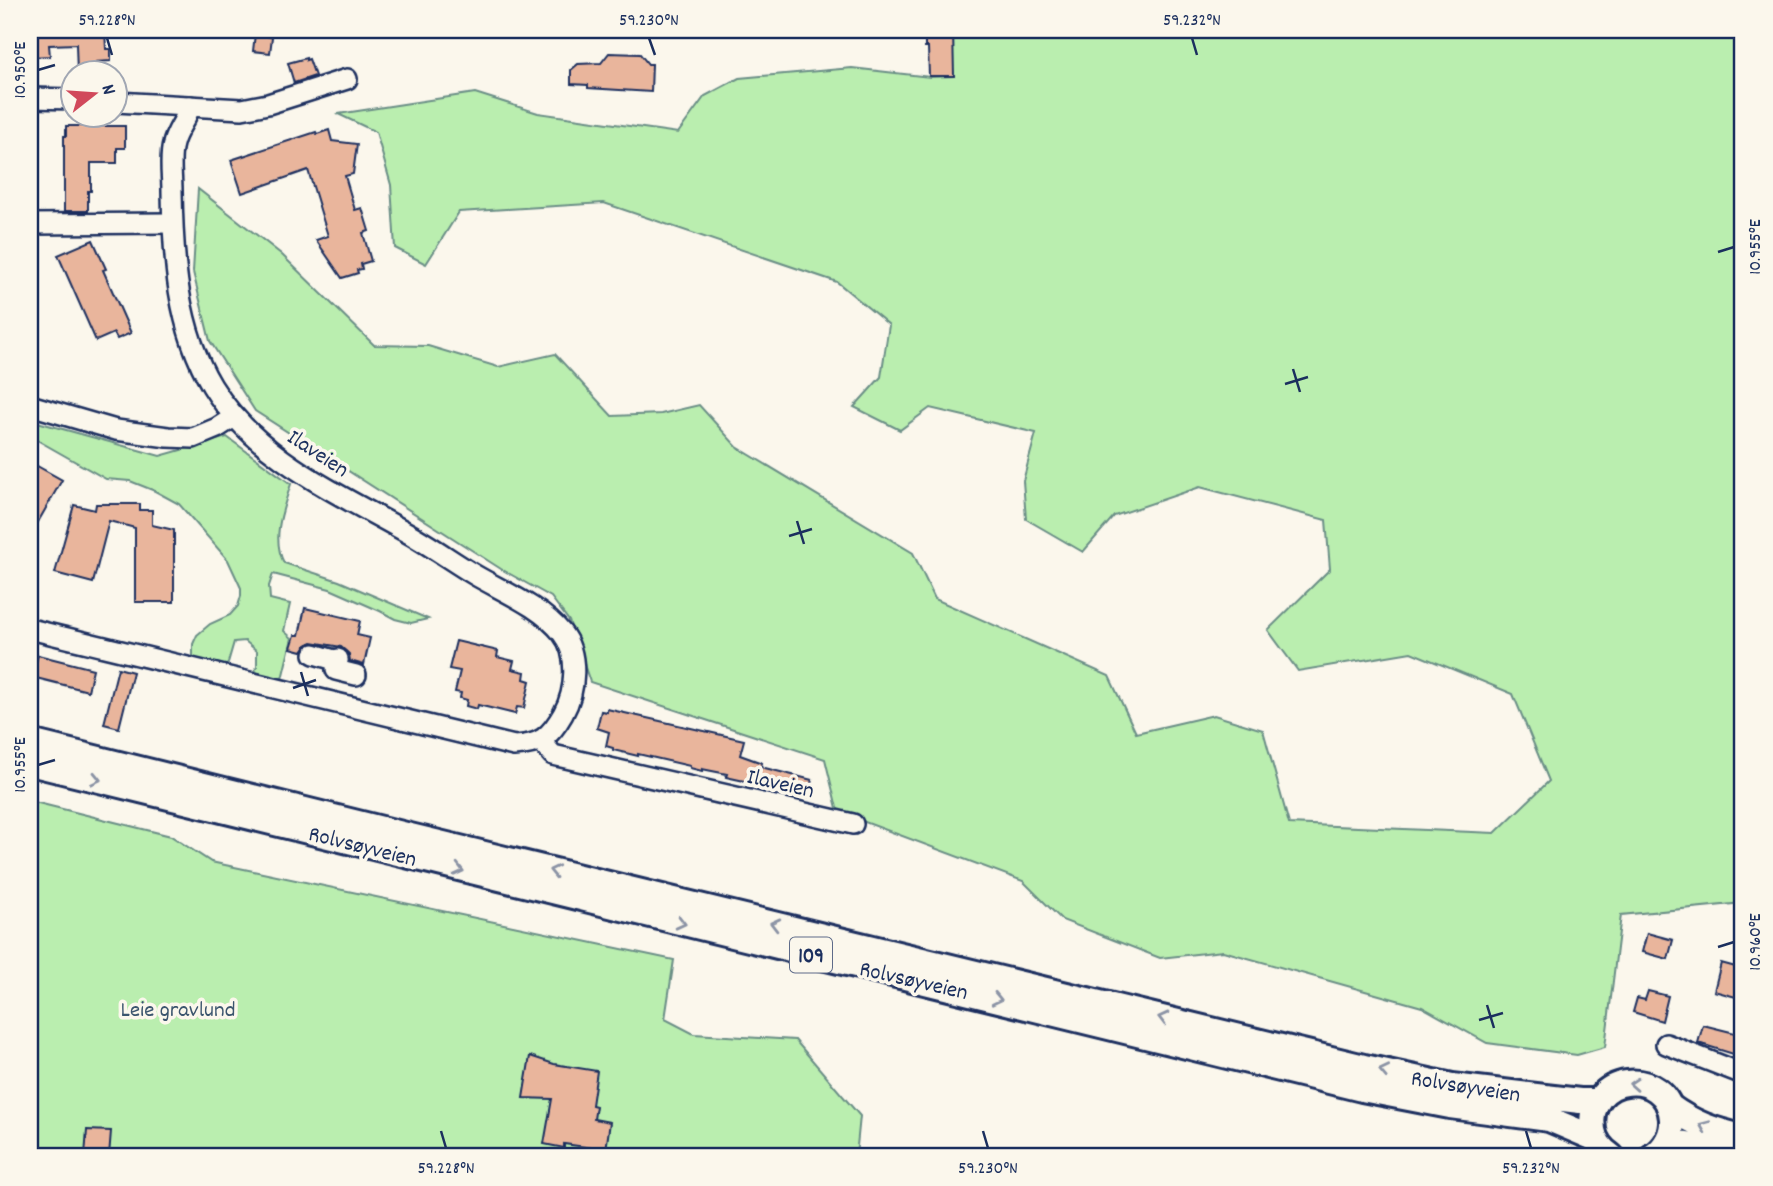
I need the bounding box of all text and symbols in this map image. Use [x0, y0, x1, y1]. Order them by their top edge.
text: 59.228°N [78, 9, 136, 34]
text: 59.230°N [619, 9, 679, 34]
text: 59.232°N [1163, 9, 1221, 34]
text: 10.950°E [9, 41, 34, 99]
north arrow [60, 60, 130, 130]
text: N [93, 82, 121, 98]
text: 10.955°E [1744, 219, 1769, 275]
street label: Ilaveien [280, 423, 355, 487]
text: 10.955°E [9, 737, 34, 793]
street label: Ilaveien [743, 762, 817, 809]
one-way arrow [90, 771, 102, 785]
street label: Rolvsøyveien [305, 819, 420, 878]
one-way arrow [453, 861, 465, 876]
one-way arrow [548, 865, 560, 879]
text: 10.960°E [1744, 913, 1769, 971]
one-way arrow [675, 915, 687, 929]
one-way arrow [769, 918, 781, 933]
road number: 109 [790, 937, 832, 972]
street label: Rolvsøyveien [856, 954, 971, 1011]
one-way arrow [991, 991, 1003, 1005]
park label: Leie gravlund [121, 995, 235, 1028]
one-way arrow [1157, 1012, 1169, 1026]
street label: Rolvsøyveien [1408, 1064, 1523, 1113]
one-way arrow [1378, 1065, 1390, 1079]
one-way arrow [1628, 1076, 1639, 1091]
one-way arrow [1699, 1120, 1711, 1134]
text: 59.228°N [417, 1157, 475, 1182]
text: 59.230°N [958, 1157, 1018, 1182]
text: 59.232°N [1502, 1157, 1560, 1182]

